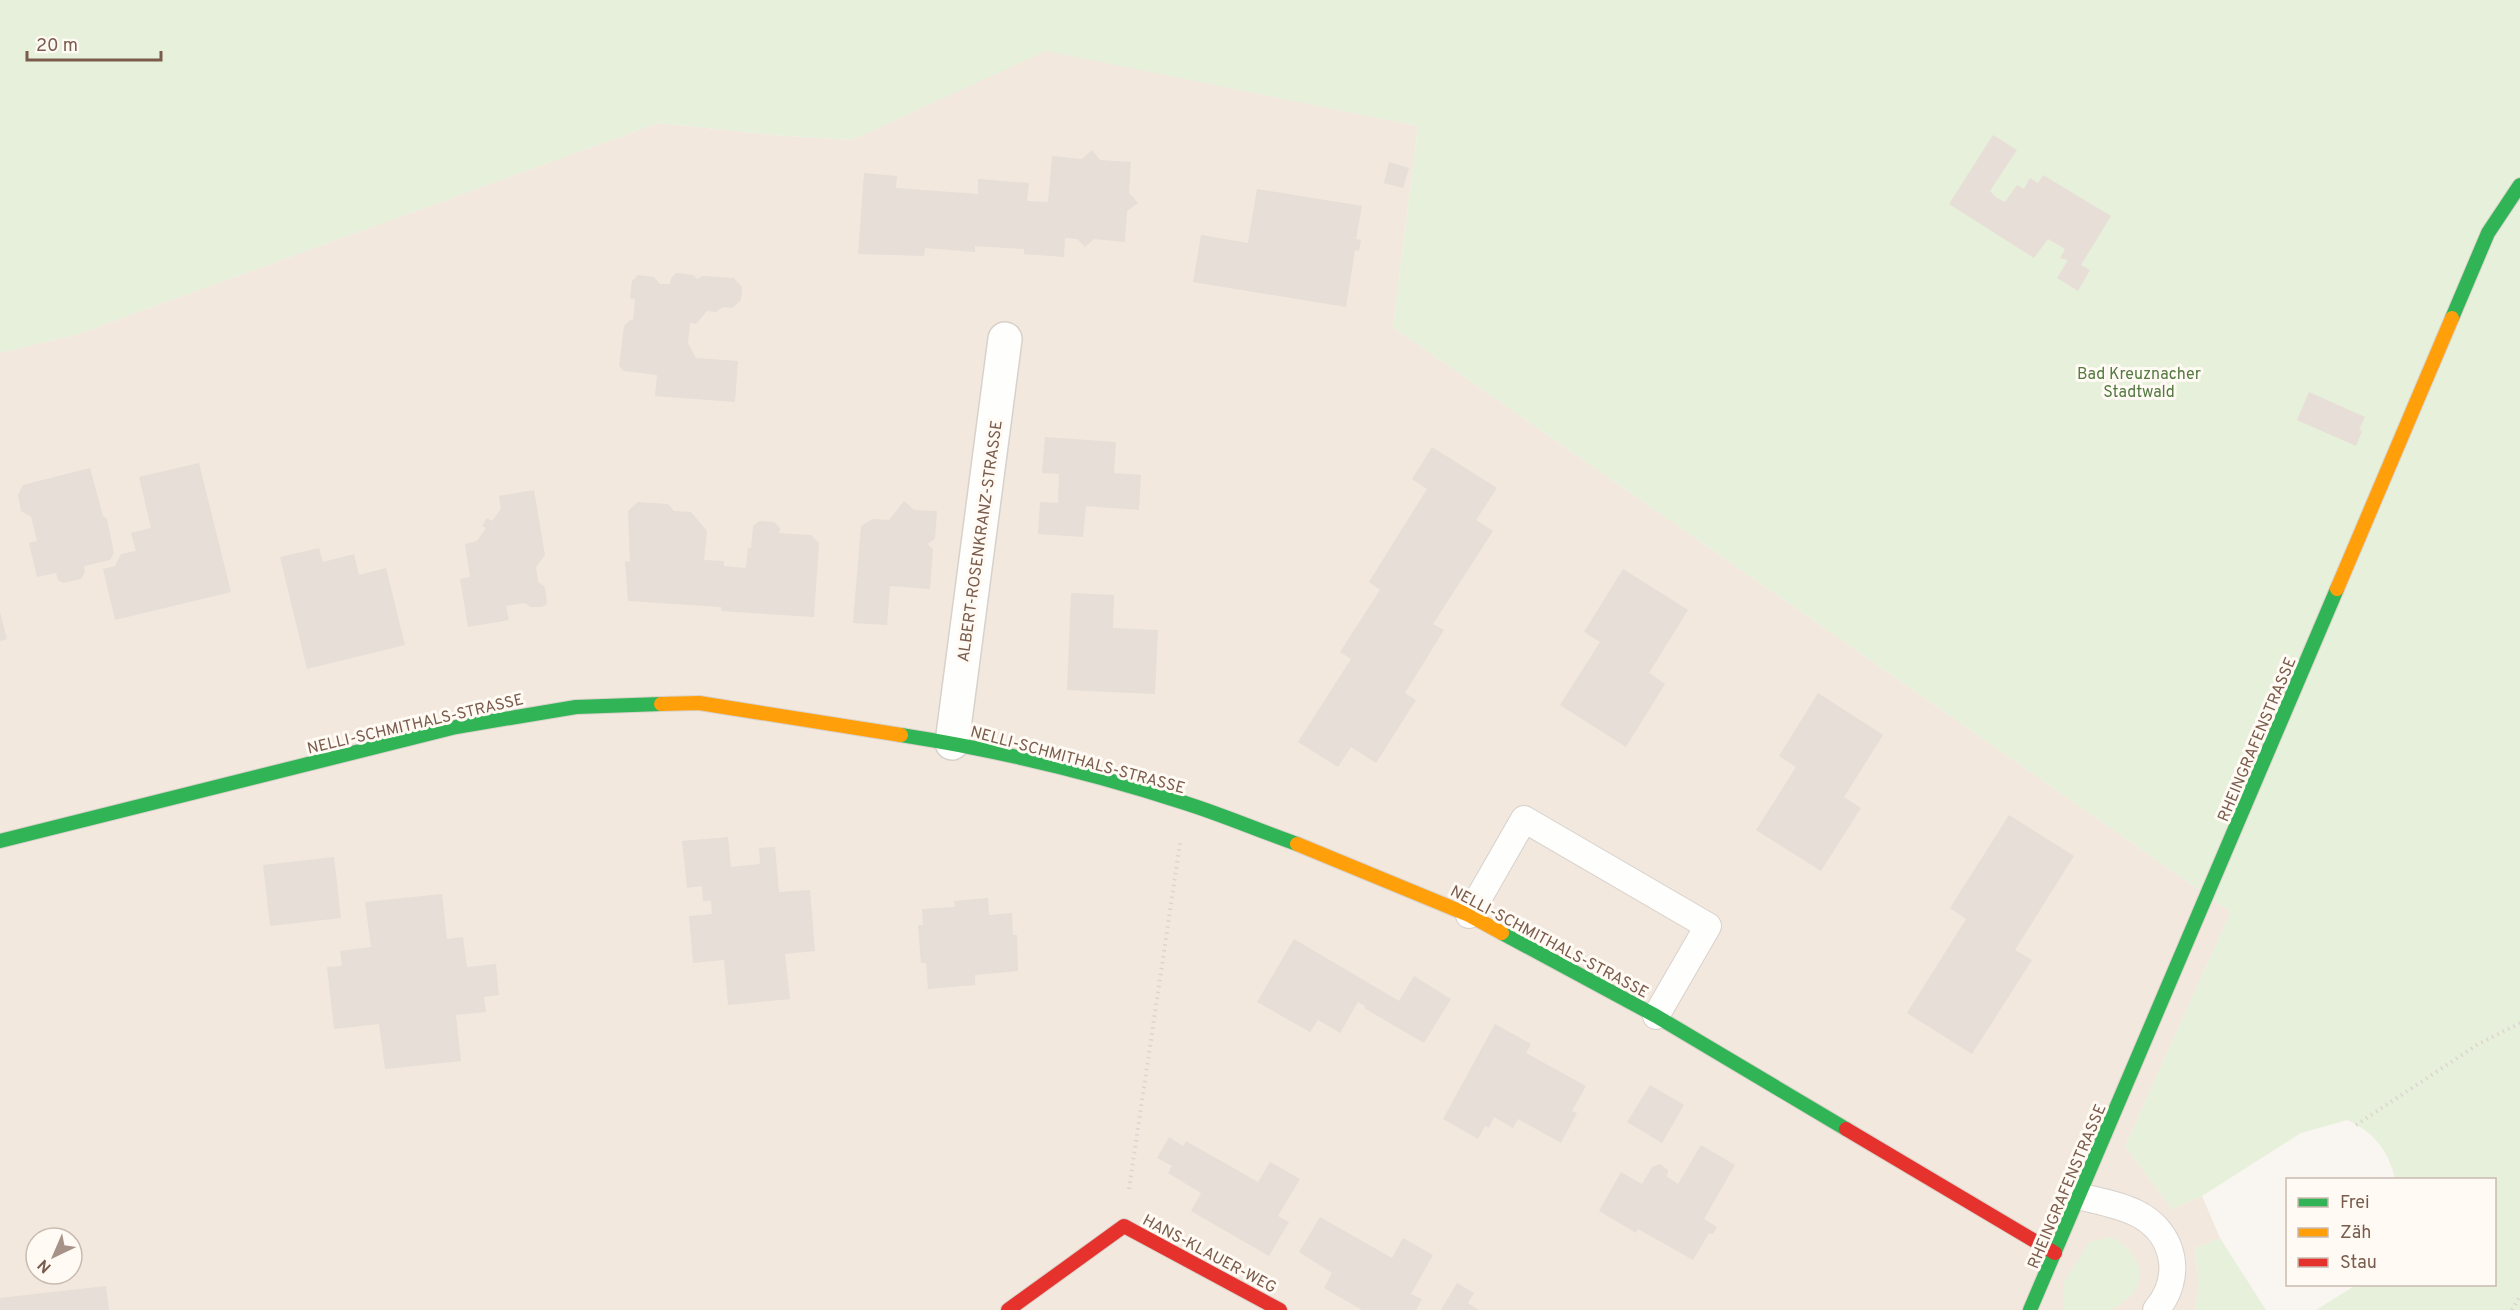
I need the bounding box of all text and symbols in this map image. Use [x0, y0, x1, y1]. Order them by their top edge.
scale bar [27, 24, 160, 62]
text: 20 m [36, 35, 78, 58]
park label: Bad Kreuznacher Stadtwald [2077, 365, 2201, 403]
street label: ALBERT-ROSENKRANZ-STRASSE [954, 419, 1008, 663]
street label: RHEINGRAFENSTRASSE [2214, 655, 2302, 825]
street label: NELLI-SCHMITHALS-STRASSE [305, 690, 526, 760]
street label: NELLI-SCHMITHALS-STRASSE [968, 723, 1187, 799]
street label: NELLI-SCHMITHALS-STRASSE [1447, 882, 1652, 1004]
street label: RHEINGRAFENSTRASSE [2024, 1102, 2112, 1272]
legend [2286, 1178, 2496, 1286]
text: Frei [2340, 1192, 2370, 1215]
street label: HANS-KLAUER-WEG [1139, 1211, 1280, 1299]
text: Zäh [2340, 1222, 2371, 1245]
north arrow [24, 1226, 84, 1286]
text: Stau [2340, 1252, 2377, 1275]
text: N [34, 1254, 56, 1277]

